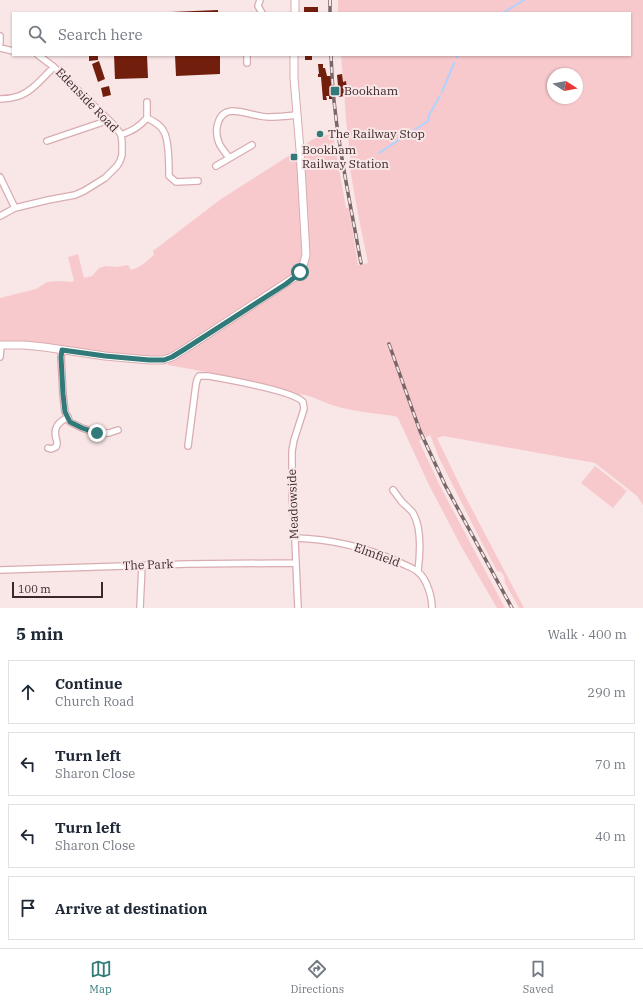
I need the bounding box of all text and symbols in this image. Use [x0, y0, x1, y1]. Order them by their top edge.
search box [12, 12, 631, 56]
icon: search [26, 23, 48, 45]
text: Search here [58, 25, 143, 44]
street label: Edenside Road [53, 64, 122, 135]
north arrow [547, 68, 583, 104]
place label: Bookham [344, 83, 399, 98]
marker: Bookham [329, 85, 341, 97]
place label: The Railway Stop [328, 126, 425, 141]
marker: The Railway Stop [315, 129, 325, 139]
place label: Bookham Railway Station [302, 142, 389, 171]
marker: Bookham Railway Station [289, 152, 299, 162]
route start [291, 263, 309, 281]
route end [88, 424, 106, 442]
street label: Meadowside [284, 469, 301, 539]
street label: Elmfield [352, 539, 402, 570]
street label: The Park [122, 556, 174, 573]
scale bar [12, 580, 103, 599]
text: 100 m [18, 582, 51, 596]
text: 5 min [16, 623, 64, 645]
text: Walk · 400 m [548, 626, 627, 643]
text: Continue [55, 674, 122, 693]
icon: ahead [17, 681, 39, 703]
text: 290 m [587, 684, 626, 701]
text: Church Road [55, 693, 134, 710]
text: Turn left [55, 746, 121, 765]
icon: left [17, 753, 39, 775]
text: 70 m [595, 756, 626, 773]
text: Sharon Close [55, 765, 135, 782]
text: Turn left [55, 818, 121, 837]
icon: left [17, 825, 39, 847]
text: 40 m [595, 828, 626, 845]
text: Sharon Close [55, 837, 135, 854]
icon: arrive [17, 897, 39, 919]
text: Arrive at destination [55, 899, 207, 918]
tab: Map [89, 958, 112, 996]
tab: Directions [290, 958, 344, 996]
tab: Saved [523, 958, 554, 996]

